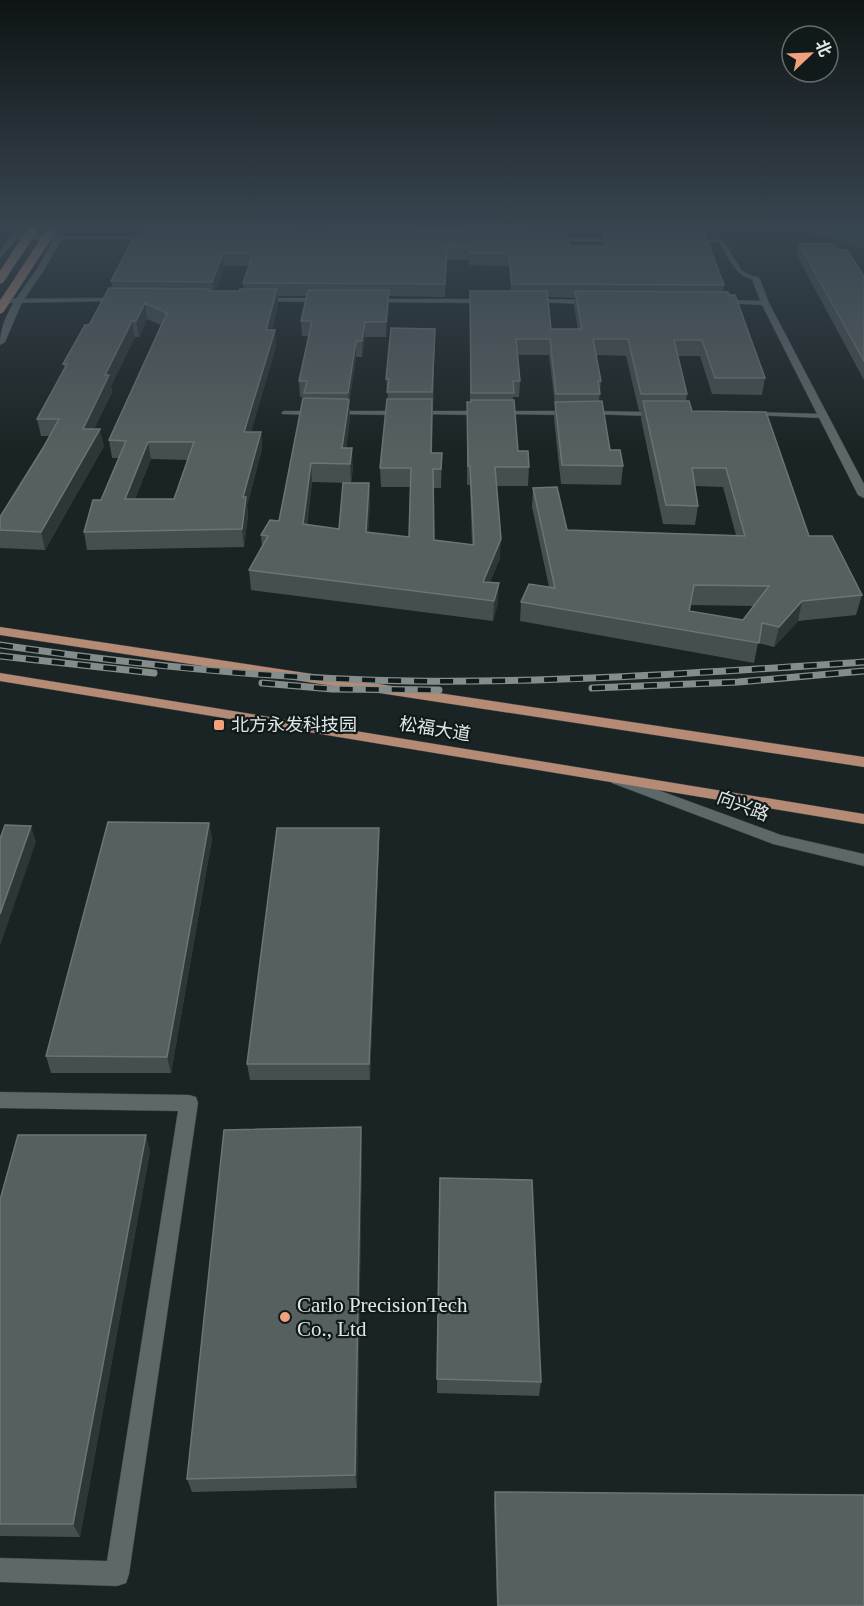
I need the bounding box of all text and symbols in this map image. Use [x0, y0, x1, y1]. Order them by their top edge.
north arrow [780, 24, 840, 84]
text: 北 [812, 38, 834, 59]
street label: 松福大道 [398, 713, 472, 745]
place label: 北方永发科技园 [231, 715, 357, 735]
marker: 北方永发科技园 [212, 718, 226, 732]
street label: 向兴路 [714, 787, 772, 825]
place label: Carlo PrecisionTech Co., Ltd [297, 1293, 468, 1341]
marker: Carlo PrecisionTech Co., Ltd [278, 1310, 292, 1324]

